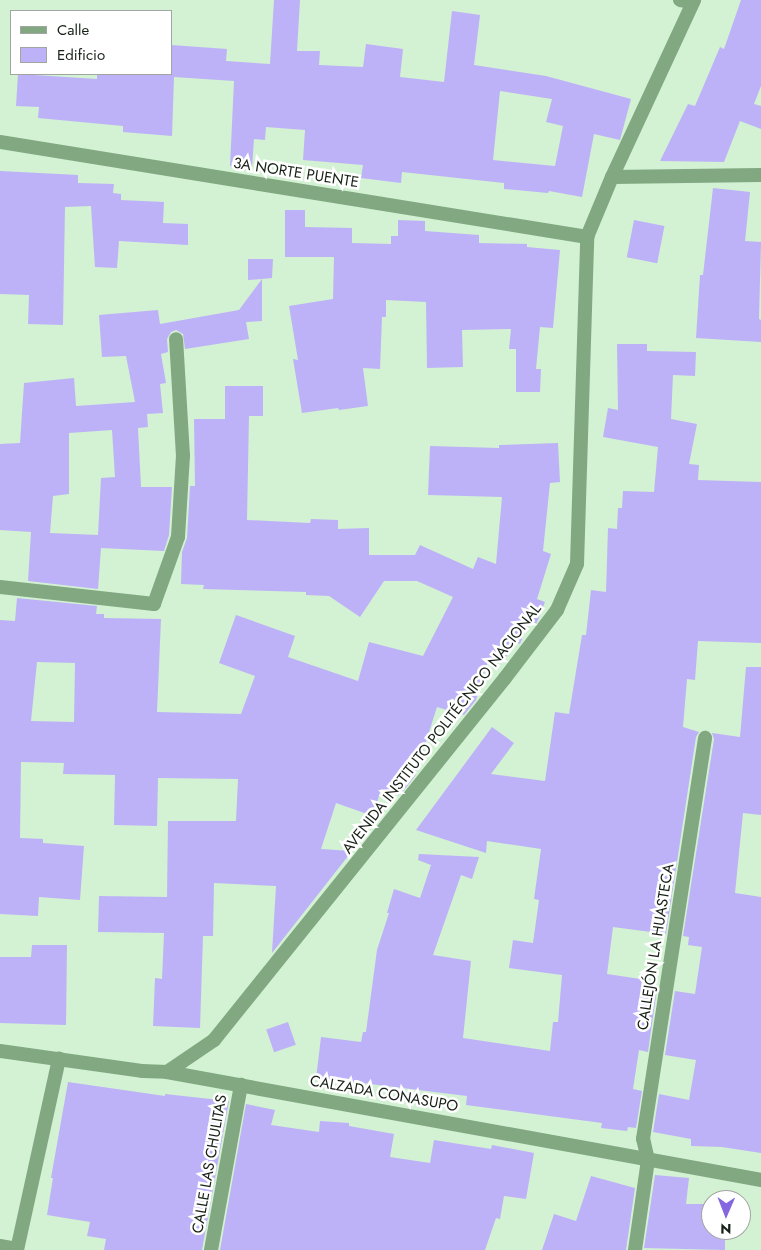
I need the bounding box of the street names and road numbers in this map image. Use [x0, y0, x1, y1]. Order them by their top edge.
street label: 3A NORTE PUENTE [232, 154, 360, 192]
street label: AVENIDA INSTITUTO POLITÉCNICO NACIONAL [339, 600, 545, 858]
street label: CALLEJÓN LA HUASTECA [634, 862, 678, 1032]
street label: CALZADA CONASUPO [308, 1072, 460, 1116]
street label: CALLE LAS CHULITAS [189, 1093, 231, 1235]

